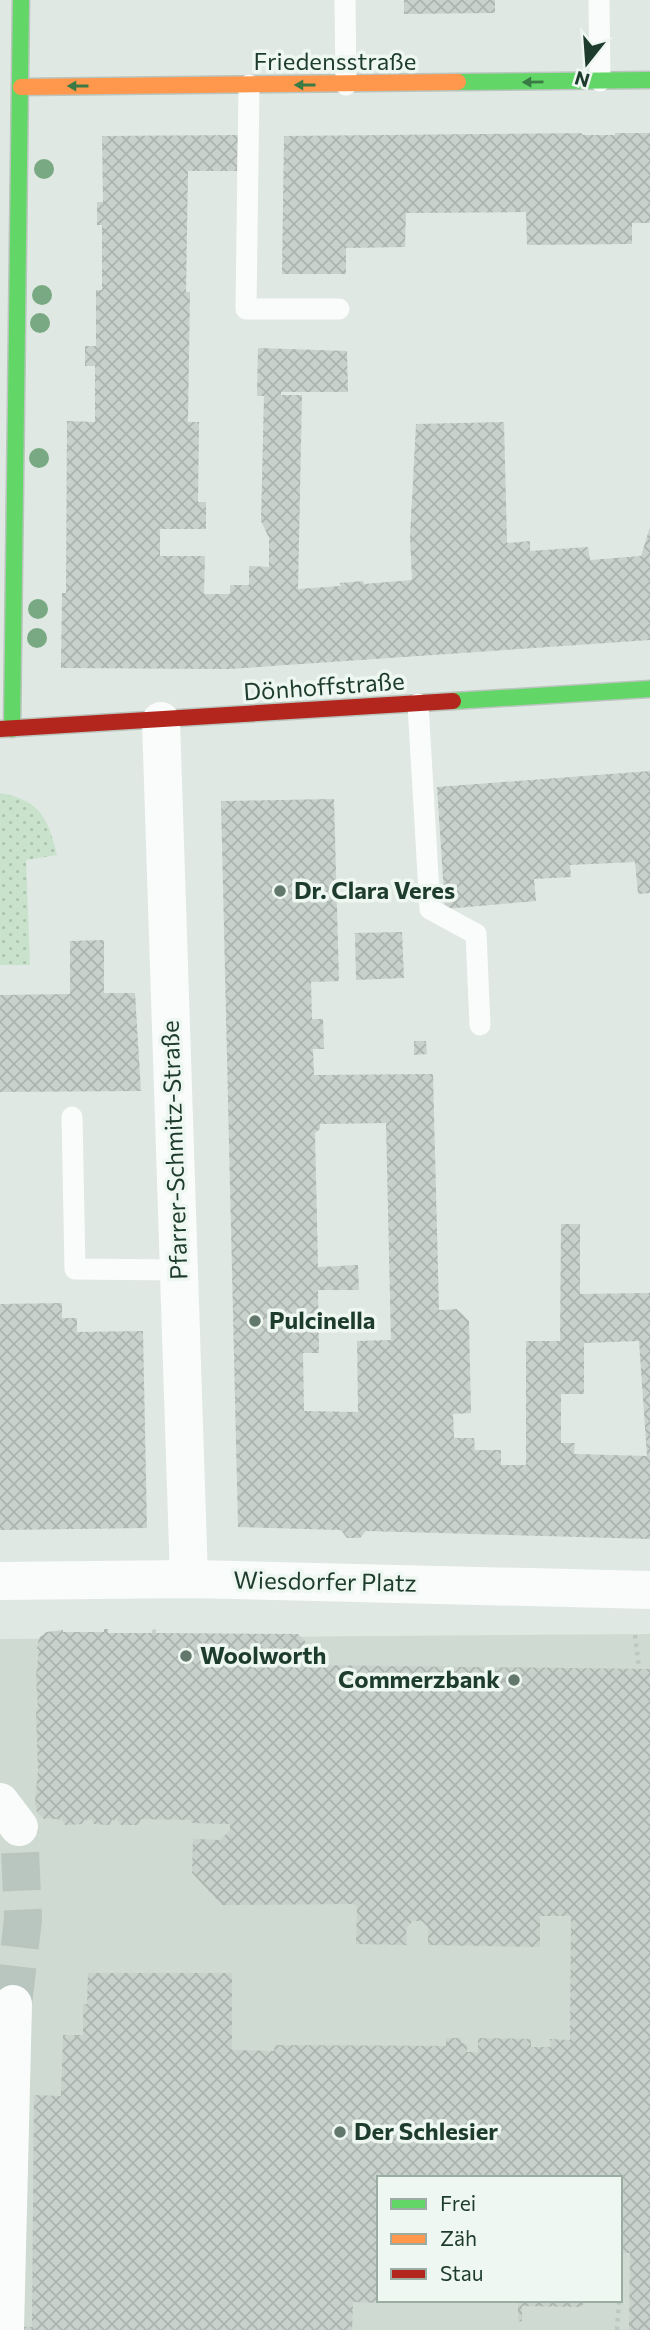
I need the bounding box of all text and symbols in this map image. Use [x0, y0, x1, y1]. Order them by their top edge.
north arrow [552, 28, 622, 98]
street label: Friedensstraße [254, 46, 416, 75]
text: N [572, 67, 592, 93]
one-way arrow [522, 76, 544, 88]
one-way arrow [294, 79, 316, 91]
one-way arrow [67, 80, 89, 92]
street label: Dönhoffstraße [242, 665, 405, 706]
place label: Dr. Clara Veres [294, 875, 455, 904]
marker: Dr. Clara Veres [272, 883, 288, 899]
street label: Pfarrer-Schmitz-Straße [154, 1020, 193, 1280]
place label: Pulcinella [269, 1305, 375, 1334]
marker: Pulcinella [247, 1313, 263, 1329]
street label: Wiesdorfer Platz [233, 1564, 417, 1597]
place label: Woolworth [200, 1640, 326, 1669]
marker: Woolworth [178, 1648, 194, 1664]
place label: Commerzbank [338, 1664, 500, 1693]
marker: Commerzbank [506, 1672, 522, 1688]
place label: Der Schlesier [354, 2116, 498, 2145]
marker: Der Schlesier [332, 2124, 348, 2140]
legend [377, 2176, 622, 2302]
text: Frei [440, 2190, 476, 2215]
text: Zäh [440, 2225, 477, 2250]
text: Stau [440, 2260, 483, 2285]

